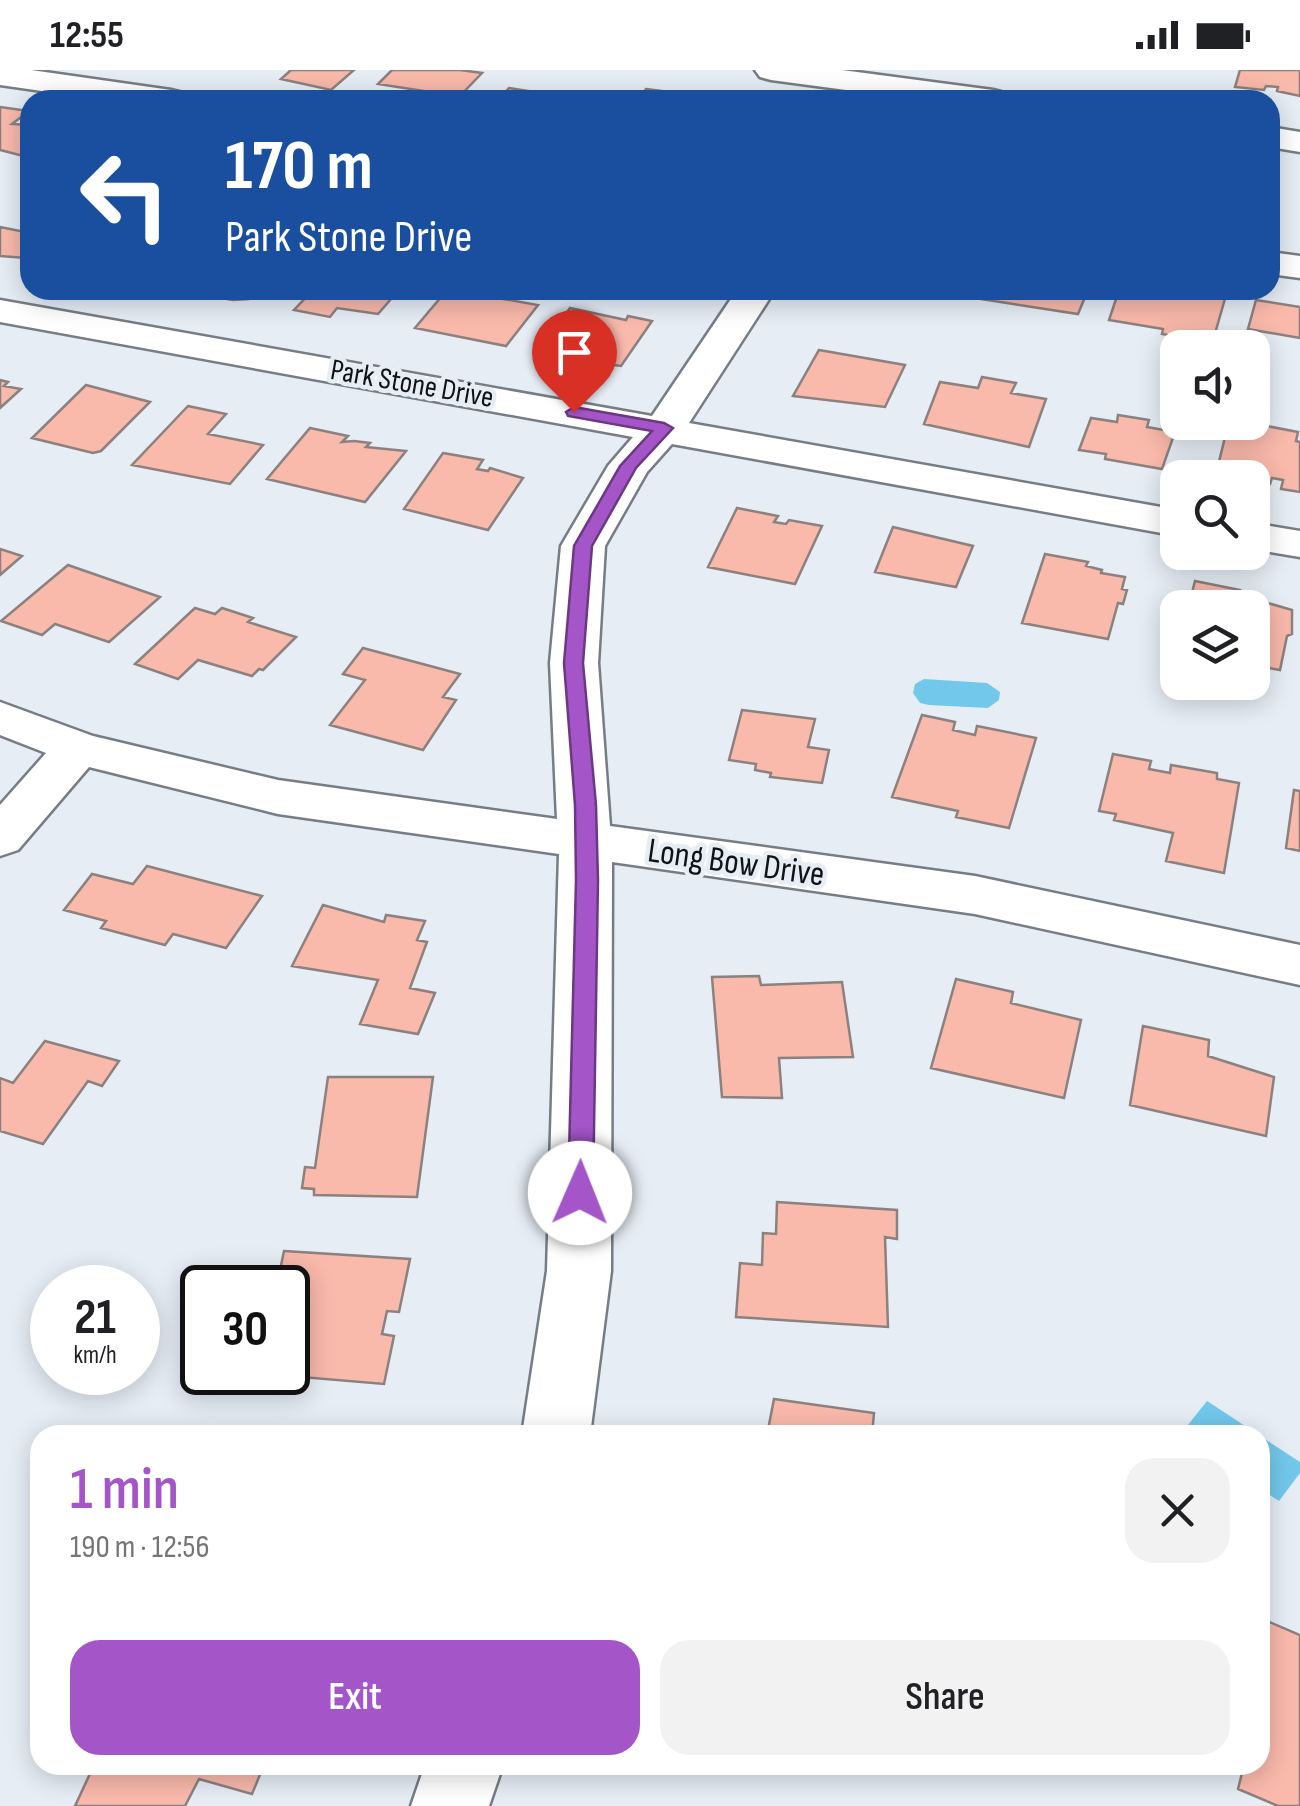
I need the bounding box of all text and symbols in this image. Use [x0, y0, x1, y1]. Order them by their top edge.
text: 12:55 [50, 13, 124, 58]
text: 170 m [225, 125, 373, 209]
icon: left [60, 130, 190, 260]
text: Park Stone Drive [225, 210, 472, 265]
pin [532, 310, 617, 413]
icon: arrive [547, 325, 602, 380]
map controls [1160, 330, 1270, 700]
button: sound [1160, 330, 1270, 440]
street label: Park Stone Drive [328, 352, 496, 416]
button: search [1160, 460, 1270, 570]
button: layers [1160, 590, 1270, 700]
street label: Long Bow Drive [645, 829, 827, 897]
position arrow [528, 1141, 632, 1245]
speed limit sign: 30 [180, 1265, 310, 1395]
text: 21 [74, 1288, 116, 1348]
text: km/h [73, 1340, 117, 1371]
text: 1 min [70, 1454, 179, 1526]
button: close [1125, 1458, 1230, 1563]
text: 190 m · 12:56 [70, 1528, 209, 1567]
button: Exit [70, 1640, 640, 1755]
button: Share [660, 1640, 1230, 1755]

